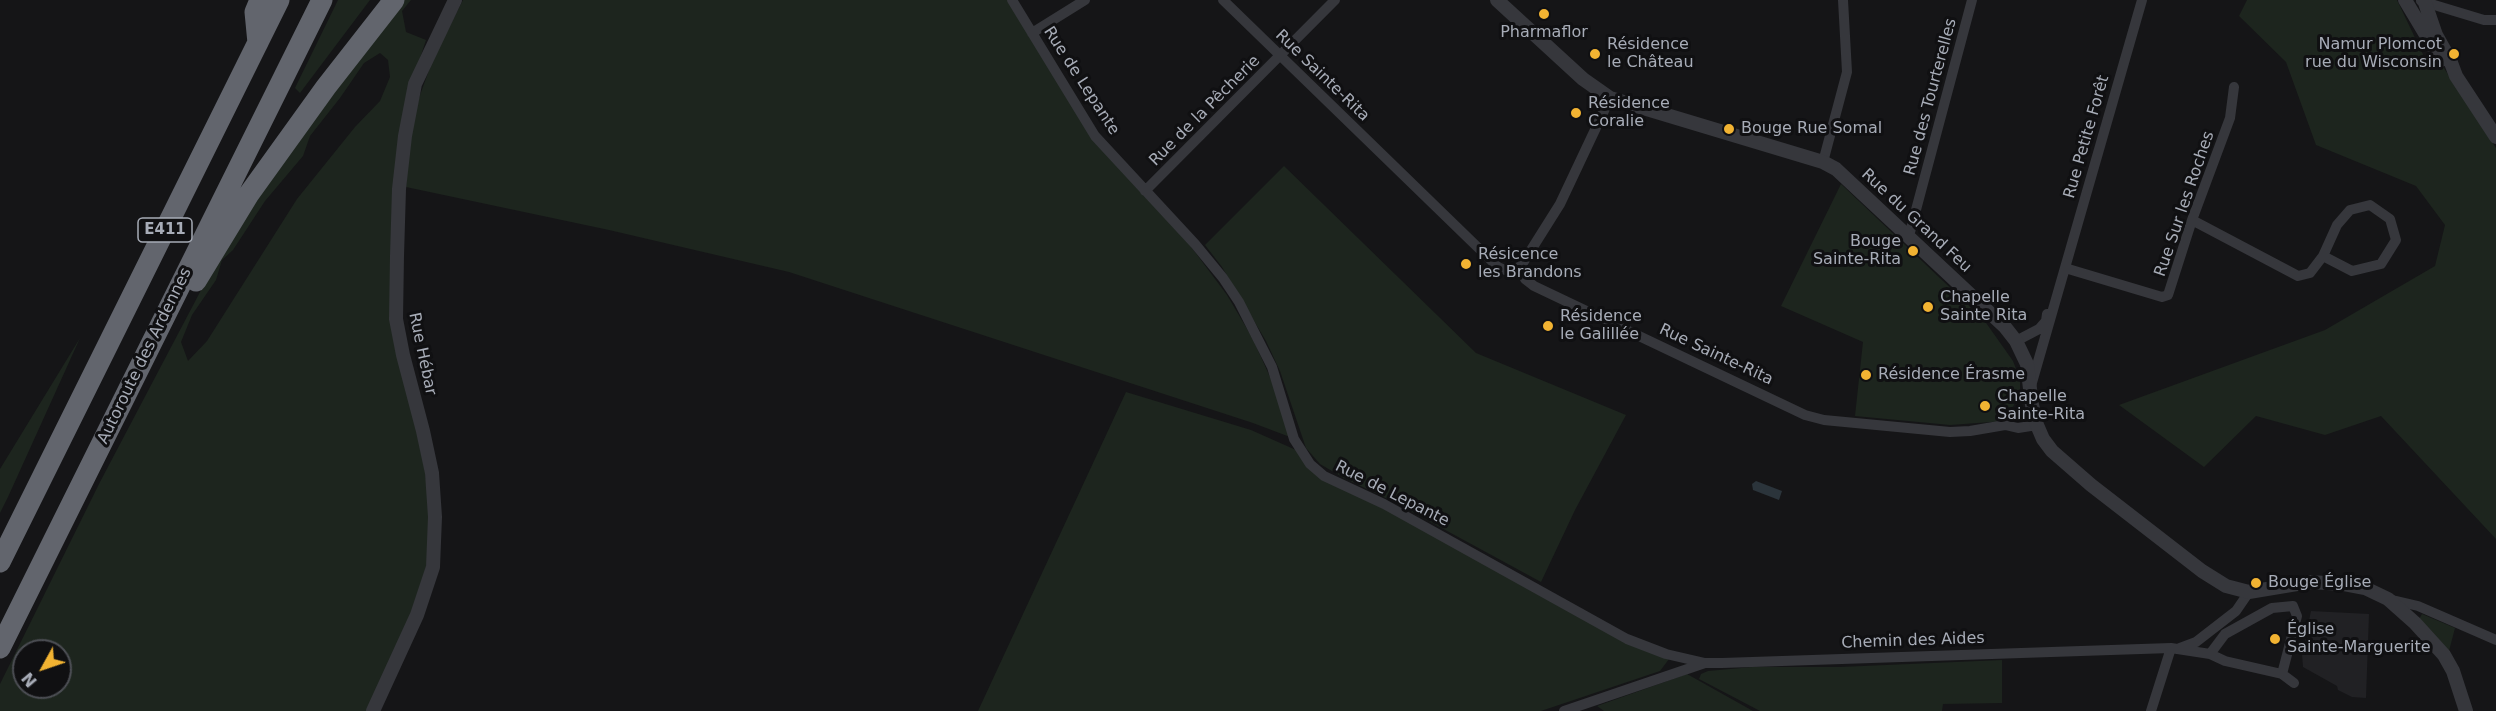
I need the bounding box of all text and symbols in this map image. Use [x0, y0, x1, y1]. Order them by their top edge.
marker: Pharmaflor [1537, 7, 1551, 21]
street label: Rue des Tourterelles [1901, 16, 1961, 178]
street label: Rue de Lepante [1039, 23, 1123, 139]
place label: Pharmaflor [1500, 23, 1588, 43]
street label: Rue Sainte-Rita [1271, 26, 1373, 126]
place label: Résidence le Château [1607, 35, 1694, 73]
place label: Namur Plomcot rue du Wisconsin [2305, 35, 2442, 73]
marker: Résidence le Château [1588, 47, 1602, 61]
marker: Namur Plomcot rue du Wisconsin [2447, 47, 2461, 61]
street label: Rue de la Pêcherie [1146, 52, 1264, 170]
street label: Rue Petite Forêt [2060, 73, 2114, 201]
place label: Résidence Coralie [1588, 94, 1670, 132]
marker: Résidence Coralie [1569, 106, 1583, 120]
place label: Bouge Rue Somal [1741, 119, 1882, 139]
marker: Bouge Rue Somal [1722, 122, 1736, 136]
street label: Rue Sur les Roches [2151, 129, 2219, 279]
street label: Rue du Grand Feu [1857, 165, 1975, 277]
road number: E411 [138, 218, 192, 242]
place label: Bouge Sainte-Rita [1813, 232, 1901, 270]
marker: Bouge Sainte-Rita [1906, 244, 1920, 258]
place label: Résicence les Brandons [1478, 245, 1582, 283]
marker: Résicence les Brandons [1459, 257, 1473, 271]
street label: Autoroute des Ardennes [94, 265, 196, 447]
place label: Chapelle Sainte Rita [1940, 288, 2027, 326]
marker: Chapelle Sainte Rita [1921, 300, 1935, 314]
place label: Résidence le Galillée [1560, 307, 1642, 345]
street label: Rue Hébar [404, 311, 440, 397]
marker: Résidence le Galillée [1541, 319, 1555, 333]
street label: Rue Sainte-Rita [1656, 320, 1776, 390]
place label: Résidence Érasme [1878, 365, 2025, 385]
marker: Résidence Érasme [1859, 368, 1873, 382]
place label: Chapelle Sainte-Rita [1997, 387, 2085, 425]
marker: Chapelle Sainte-Rita [1978, 399, 1992, 413]
street label: Rue de Lepante [1332, 457, 1452, 531]
place label: Bouge Église [2268, 573, 2371, 593]
marker: Bouge Église [2249, 576, 2263, 590]
place label: Église Sainte-Marguerite [2287, 620, 2431, 658]
street label: Chemin des Aides [1841, 629, 1985, 653]
marker: Église Sainte-Marguerite [2268, 632, 2282, 646]
north arrow [12, 639, 72, 699]
text: N [18, 668, 41, 691]

